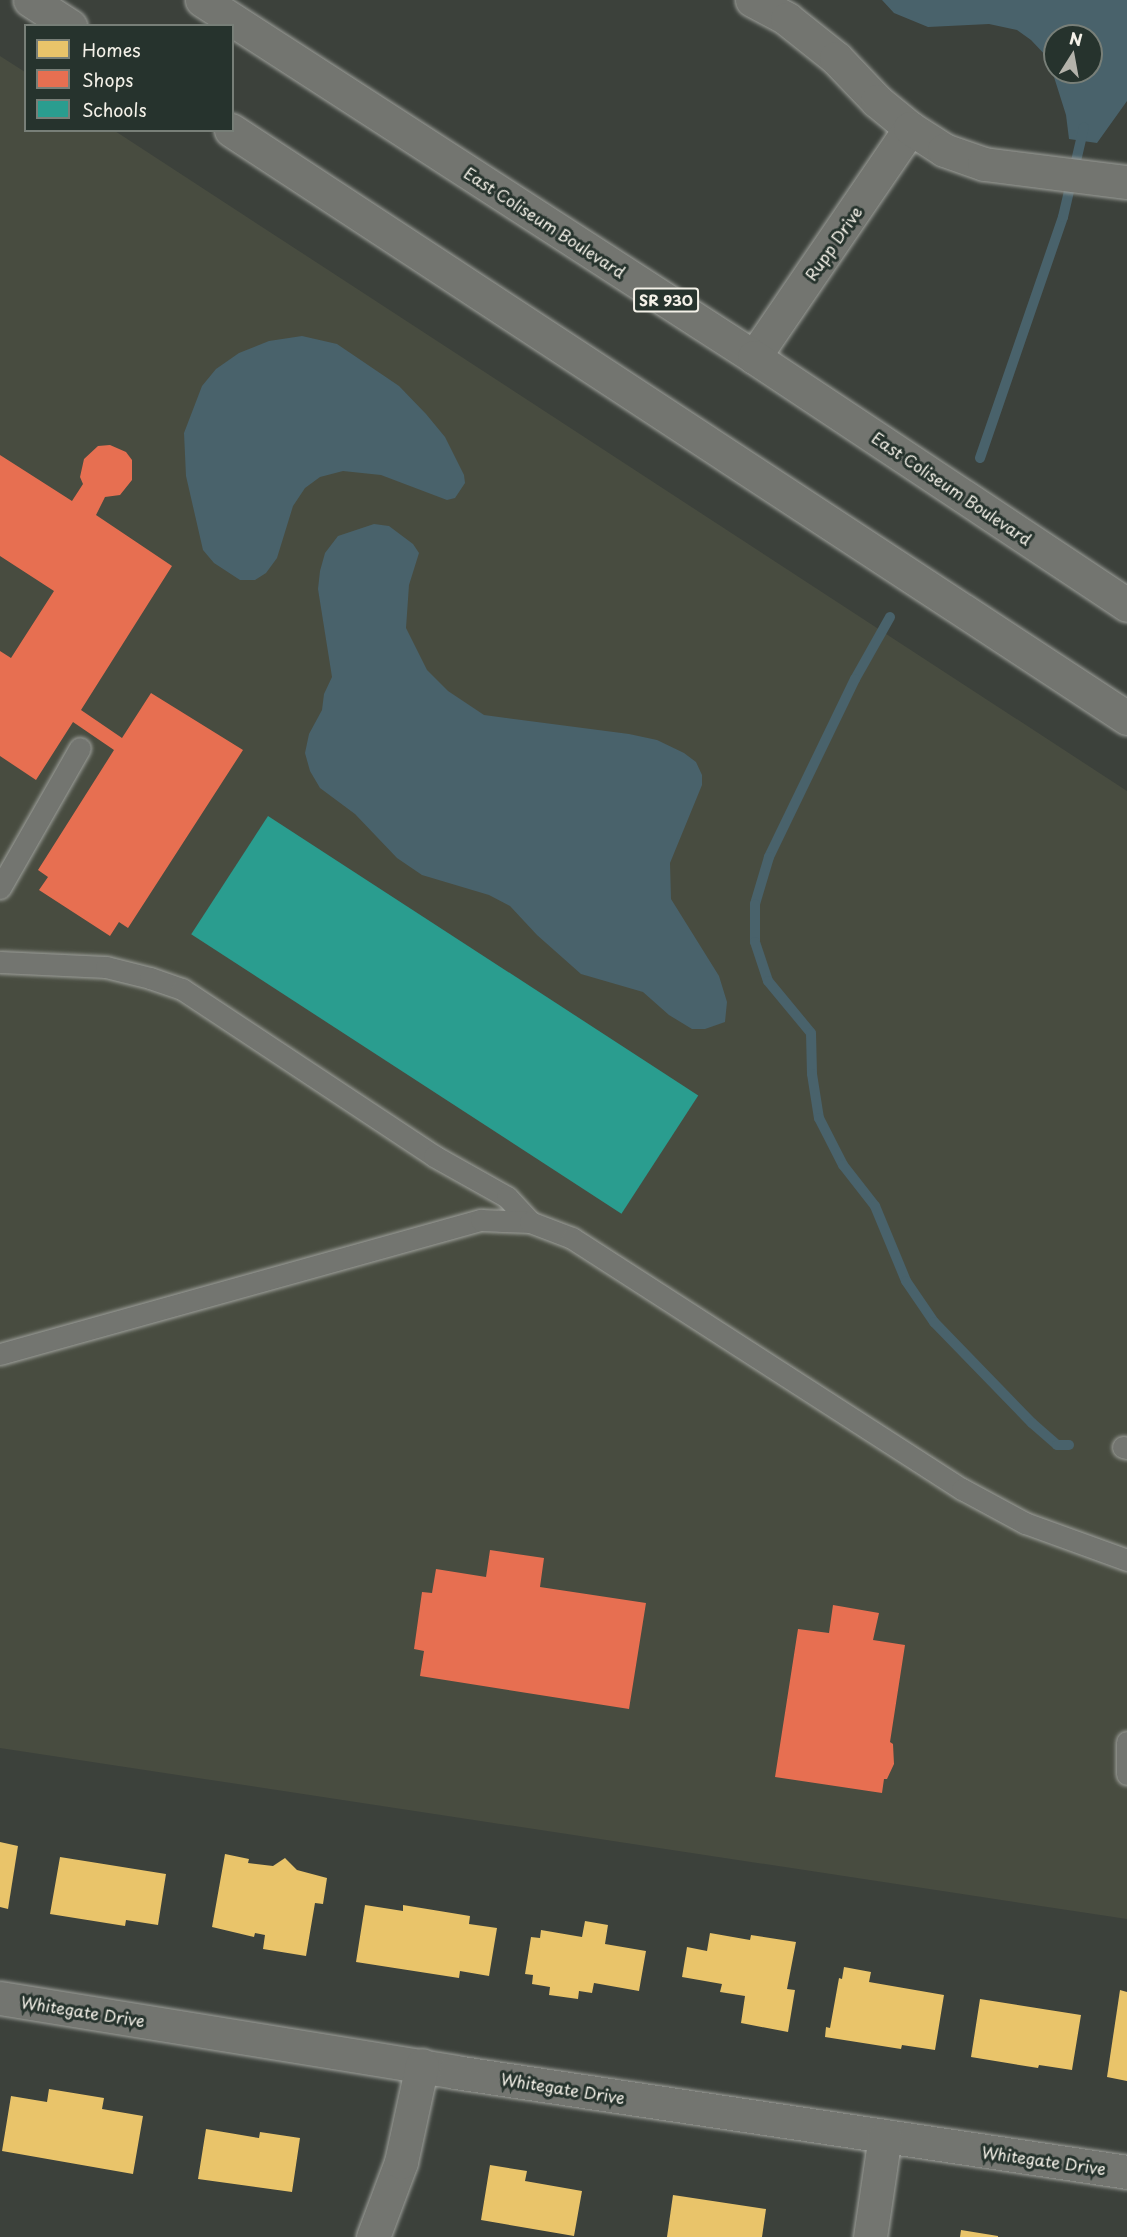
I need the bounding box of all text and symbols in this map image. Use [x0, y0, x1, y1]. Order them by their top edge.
legend [24, 24, 234, 132]
north arrow [1043, 24, 1103, 84]
text: N [1068, 25, 1085, 51]
text: Homes [82, 36, 140, 63]
text: Shops [82, 66, 133, 93]
text: Schools [82, 96, 147, 123]
street label: East Coliseum Boulevard [461, 163, 629, 281]
street label: Rupp Drive [801, 203, 865, 283]
road number: SR 930 [632, 288, 700, 312]
street label: East Coliseum Boulevard [869, 427, 1035, 549]
street label: Whitegate Drive [20, 1992, 146, 2030]
street label: Whitegate Drive [500, 2069, 626, 2107]
street label: Whitegate Drive [981, 2142, 1107, 2178]

